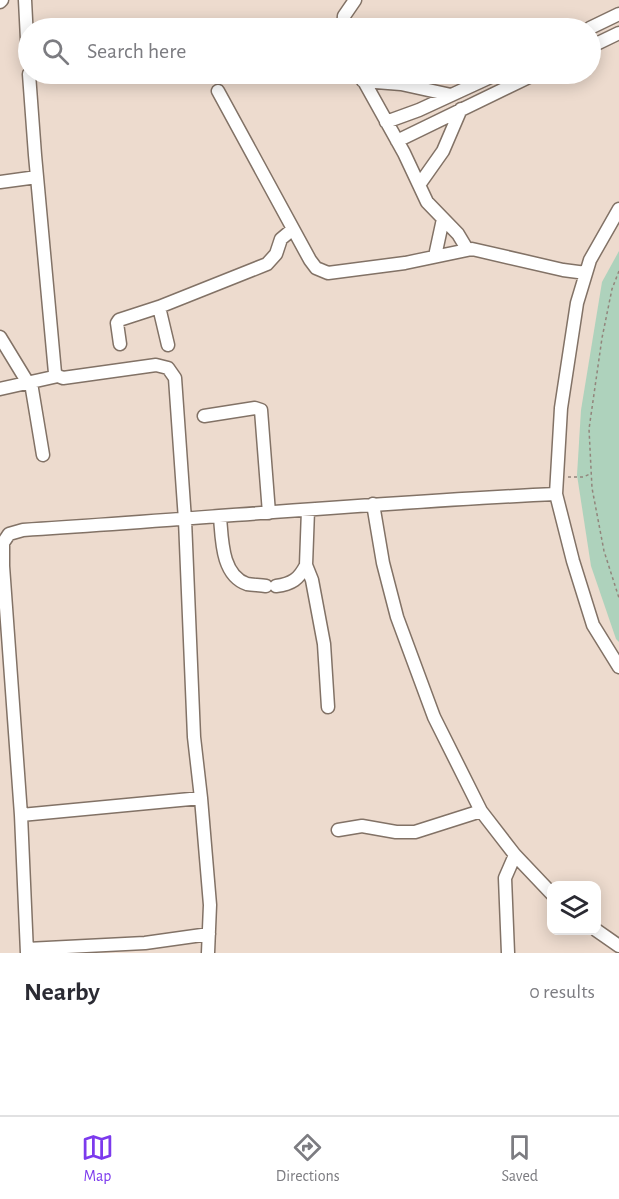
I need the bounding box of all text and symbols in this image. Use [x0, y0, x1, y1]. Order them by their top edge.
search box [18, 18, 601, 84]
icon: search [39, 35, 72, 68]
text: Search here [87, 40, 186, 62]
map controls [547, 881, 601, 935]
button: layers [547, 881, 601, 935]
text: Nearby [24, 979, 100, 1005]
text: 0 results [529, 982, 595, 1002]
tab: Map [81, 1131, 114, 1186]
tab: Directions [276, 1131, 340, 1186]
tab: Saved [501, 1131, 538, 1186]

